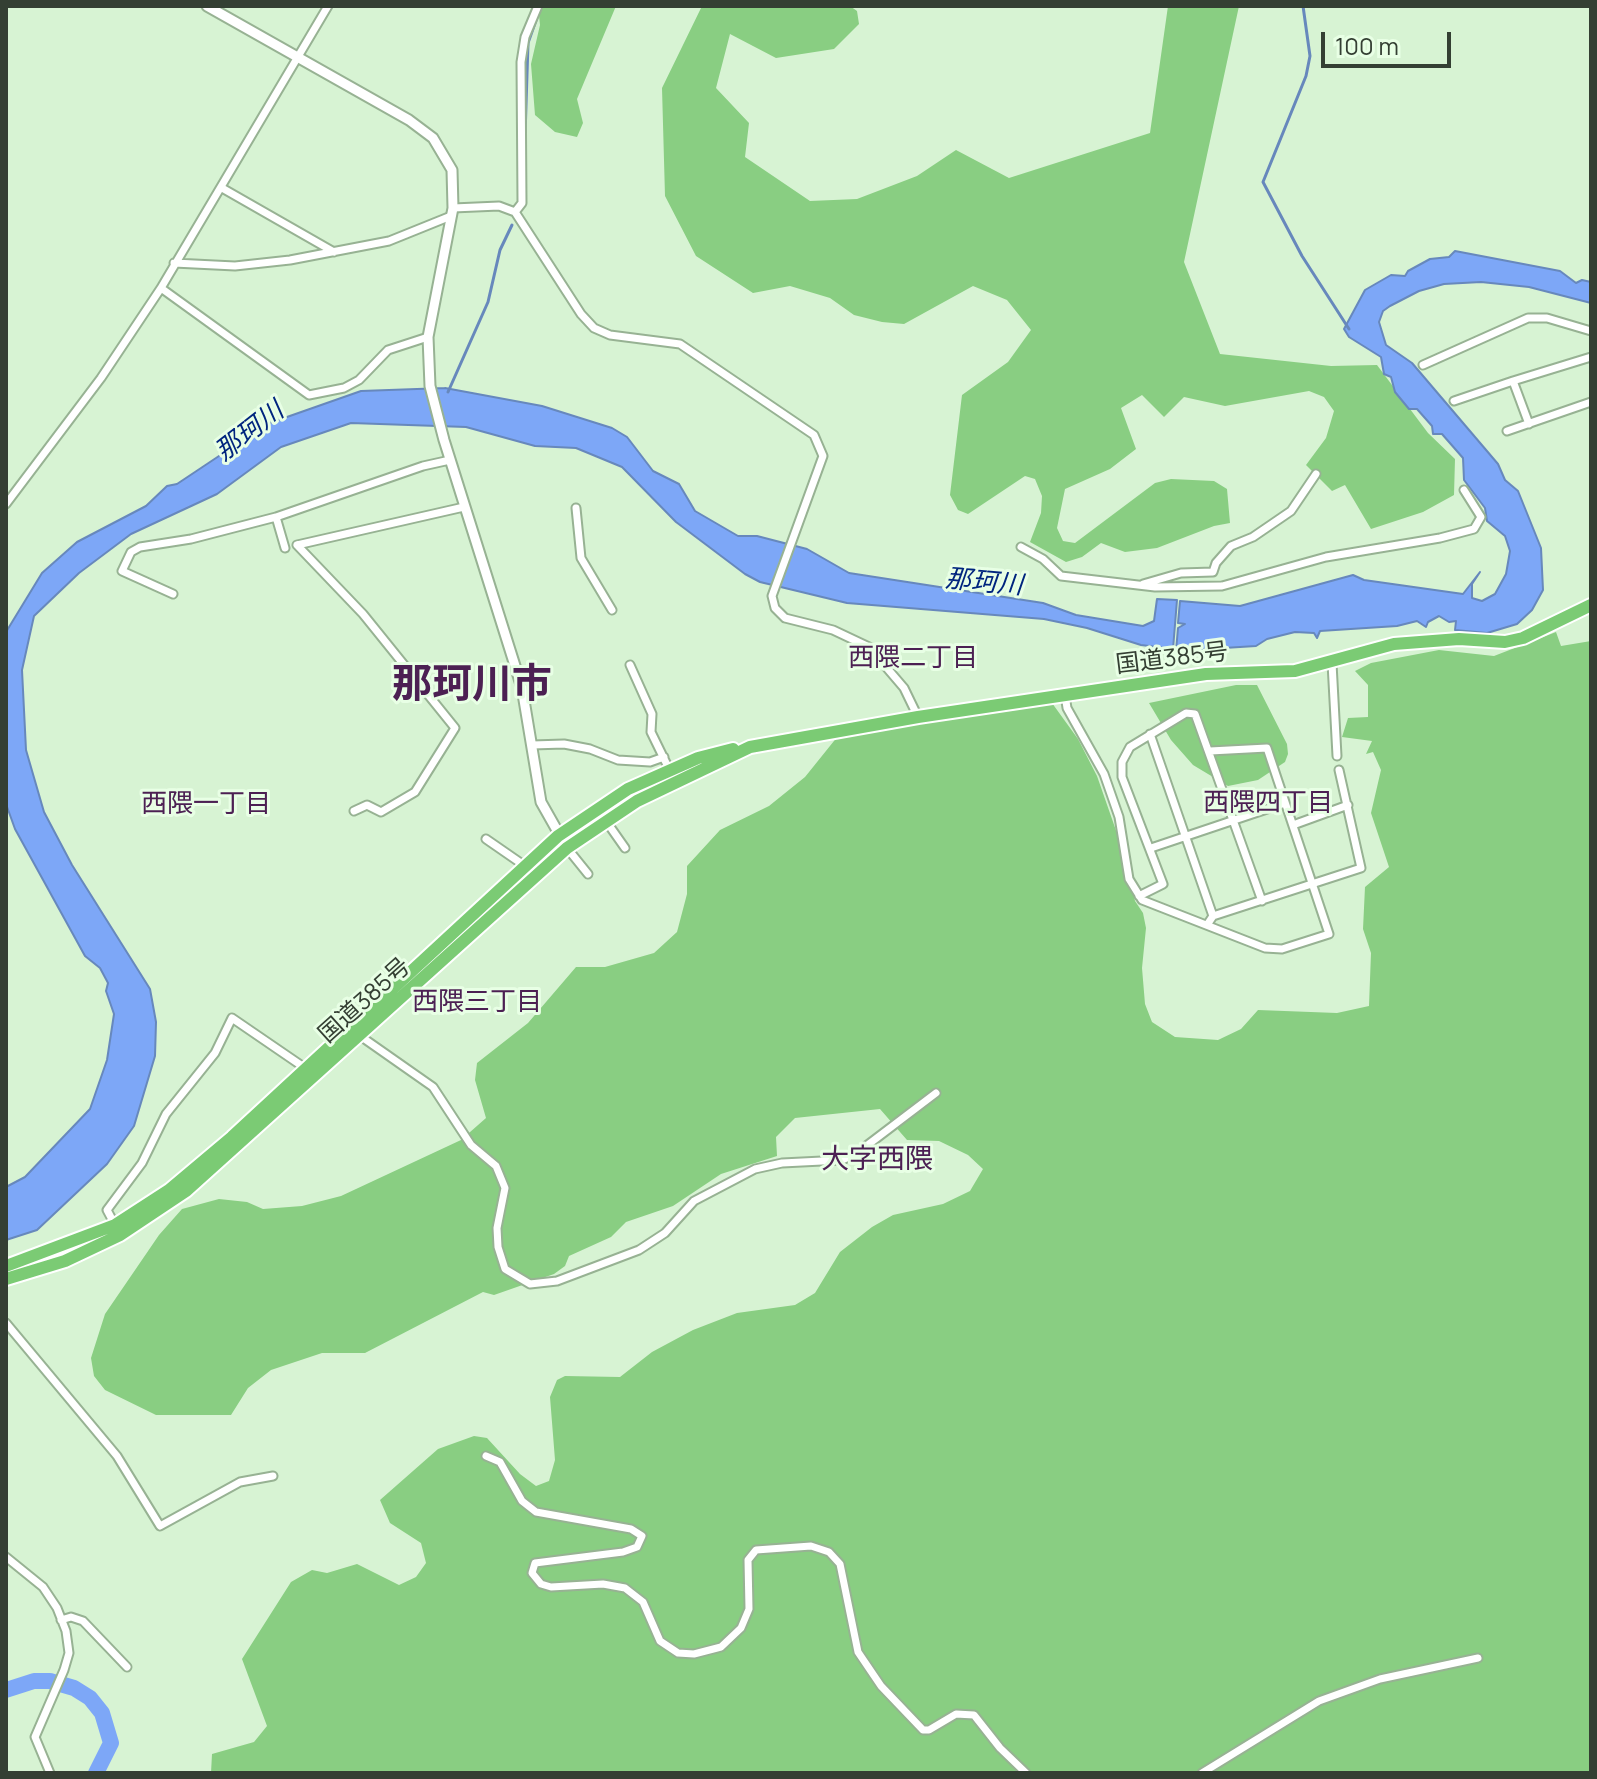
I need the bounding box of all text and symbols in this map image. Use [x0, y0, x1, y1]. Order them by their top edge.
scale bar [1325, 16, 1455, 66]
text: 100 m [1335, 29, 1399, 62]
water label: 那珂川 [210, 396, 290, 468]
water label: 那珂川 [944, 564, 1024, 602]
street label: 国道385号 [1114, 638, 1230, 680]
district label: 西隈二丁目 [848, 643, 978, 675]
district label: 那珂川市 [392, 662, 552, 710]
district label: 西隈四丁目 [1203, 788, 1333, 820]
district label: 西隈一丁目 [141, 789, 271, 821]
street label: 国道385号 [313, 952, 417, 1050]
district label: 西隈三丁目 [412, 987, 542, 1019]
district label: 大字西隈 [821, 1143, 933, 1177]

